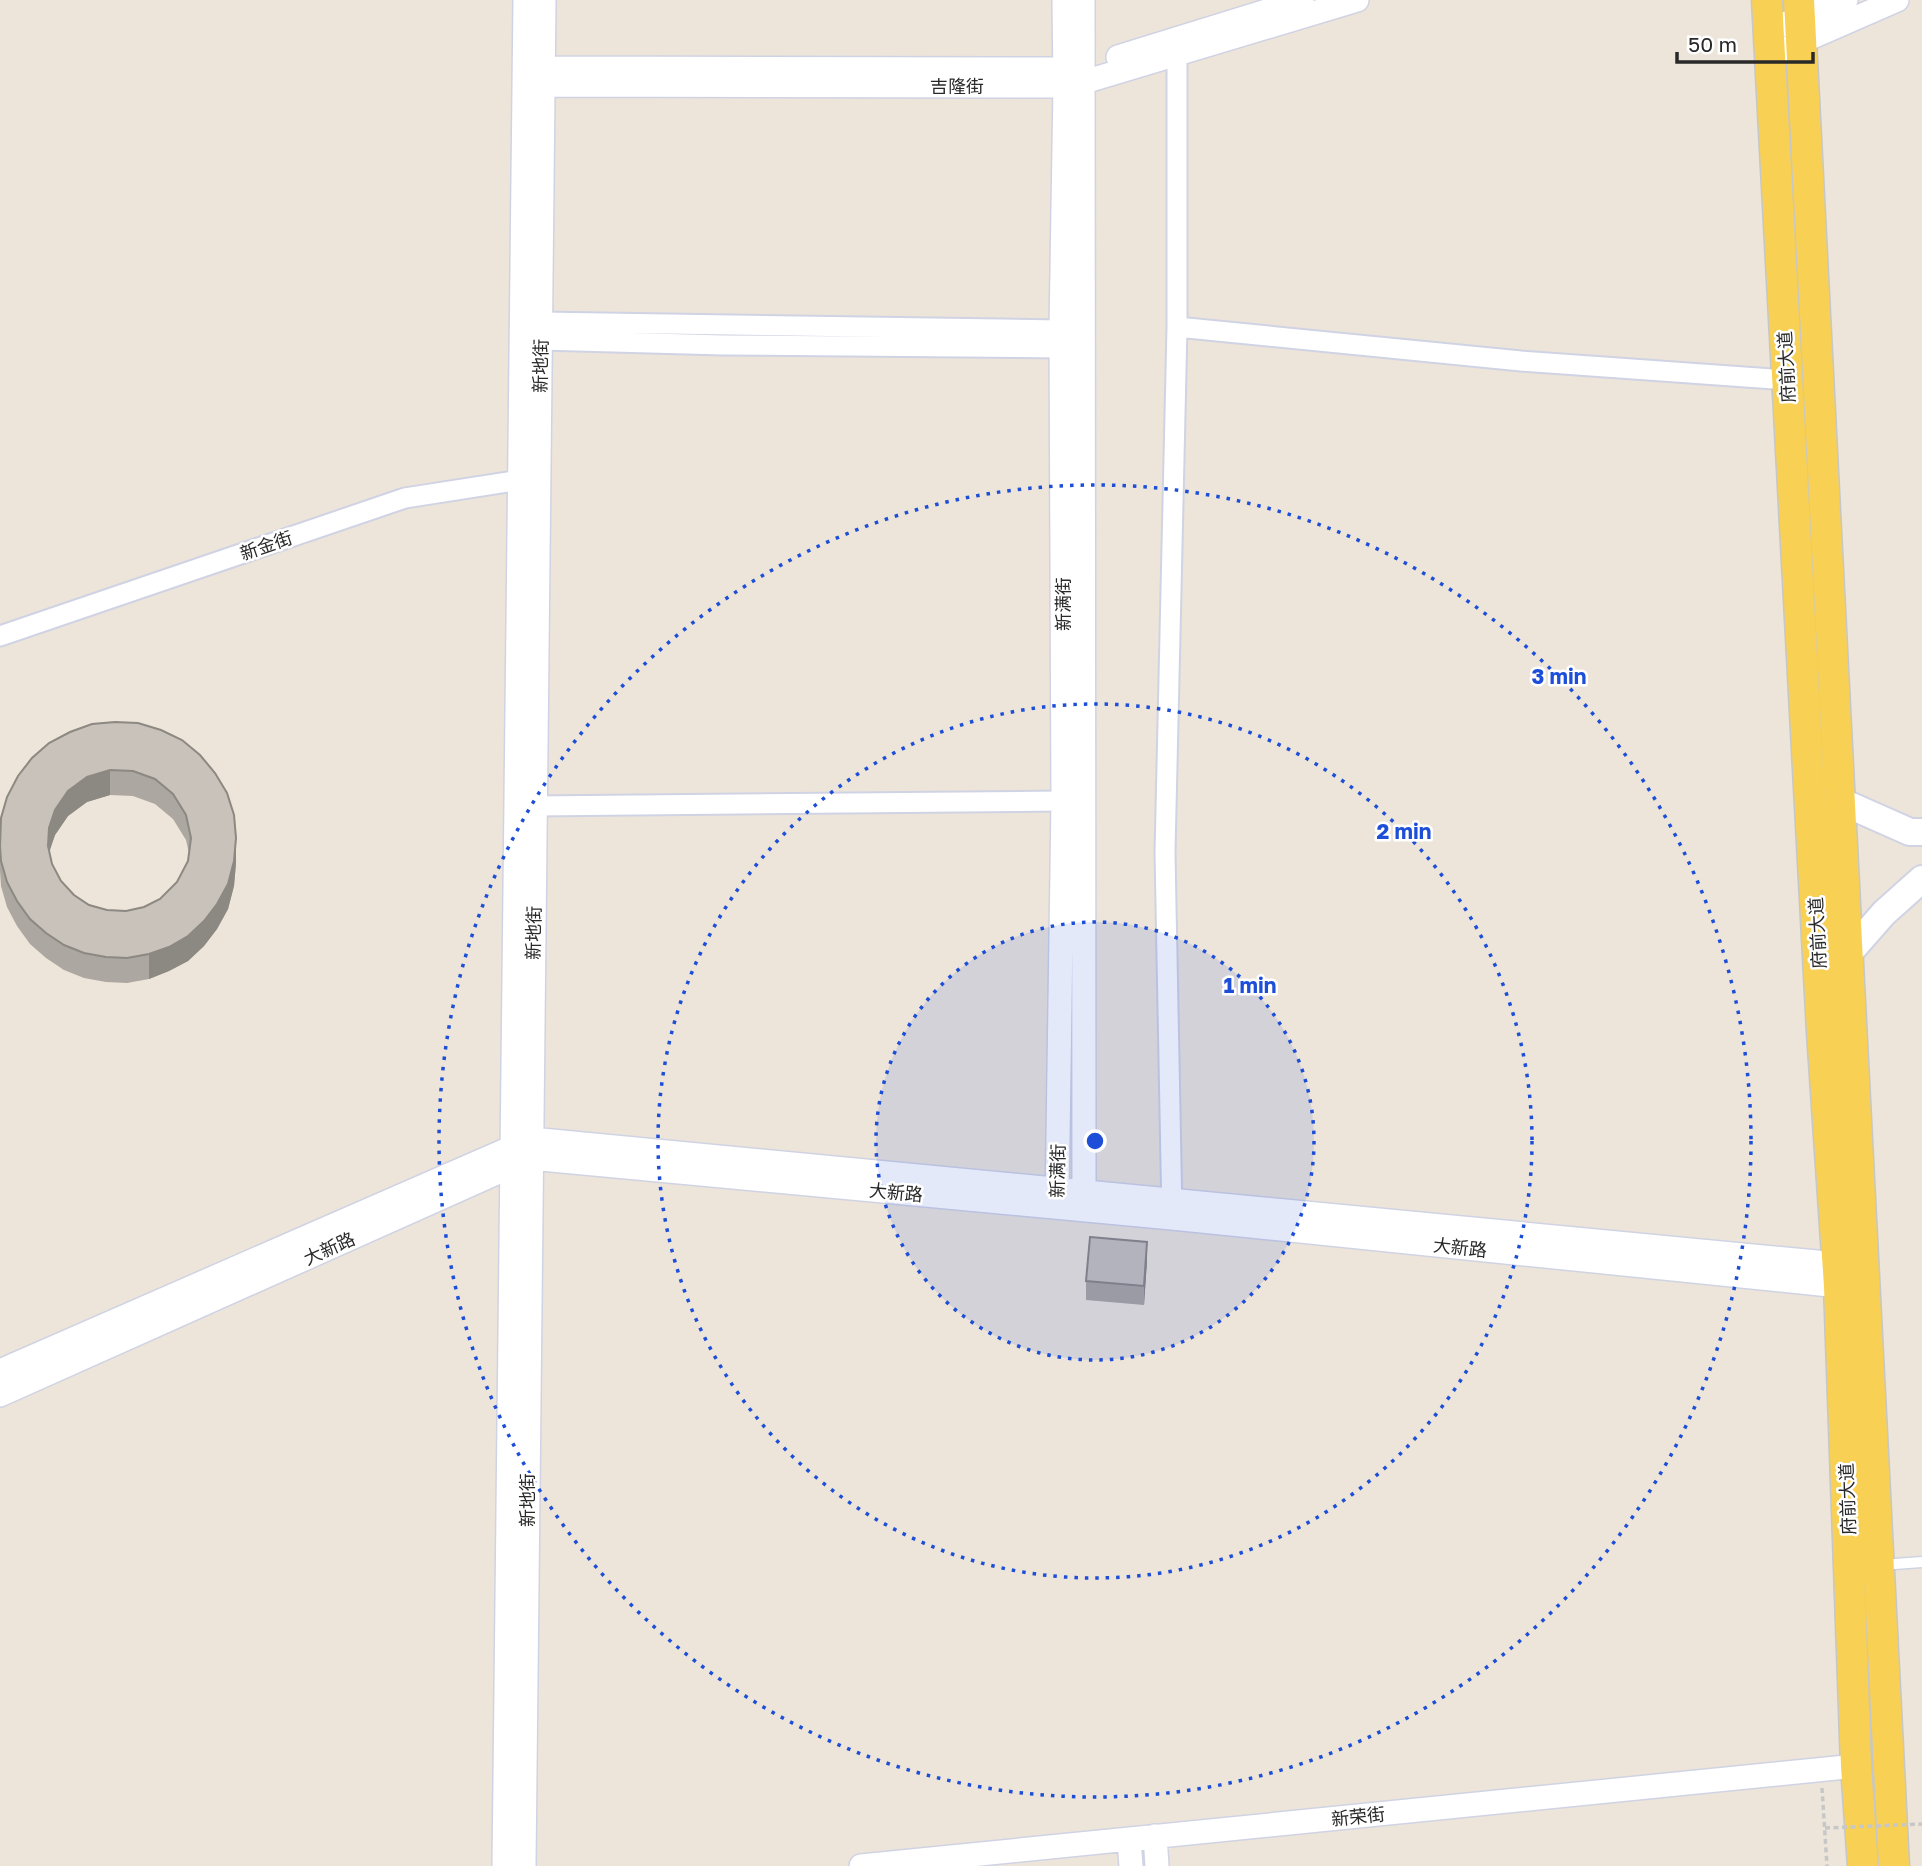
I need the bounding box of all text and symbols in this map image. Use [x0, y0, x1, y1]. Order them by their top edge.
scale bar [1677, 21, 1814, 65]
text: 50 m [1688, 31, 1737, 57]
street label: 吉隆街 [930, 75, 984, 97]
street label: 府前大道 [1773, 330, 1799, 404]
street label: 新地街 [529, 339, 551, 393]
street label: 新金街 [237, 526, 295, 564]
street label: 新满街 [1052, 577, 1074, 631]
text: 3 min [1532, 663, 1586, 689]
text: 2 min [1377, 818, 1431, 844]
street label: 府前大道 [1804, 896, 1830, 970]
street label: 新地街 [522, 906, 544, 960]
text: 1 min [1224, 972, 1276, 998]
centre of rings [1083, 1129, 1107, 1153]
street label: 新满街 [1046, 1144, 1068, 1198]
street label: 大新路 [868, 1179, 924, 1205]
street label: 大新路 [300, 1227, 358, 1269]
street label: 大新路 [1432, 1233, 1488, 1261]
street label: 府前大道 [1835, 1463, 1859, 1535]
street label: 新地街 [516, 1473, 538, 1527]
street label: 新荣街 [1330, 1802, 1386, 1830]

